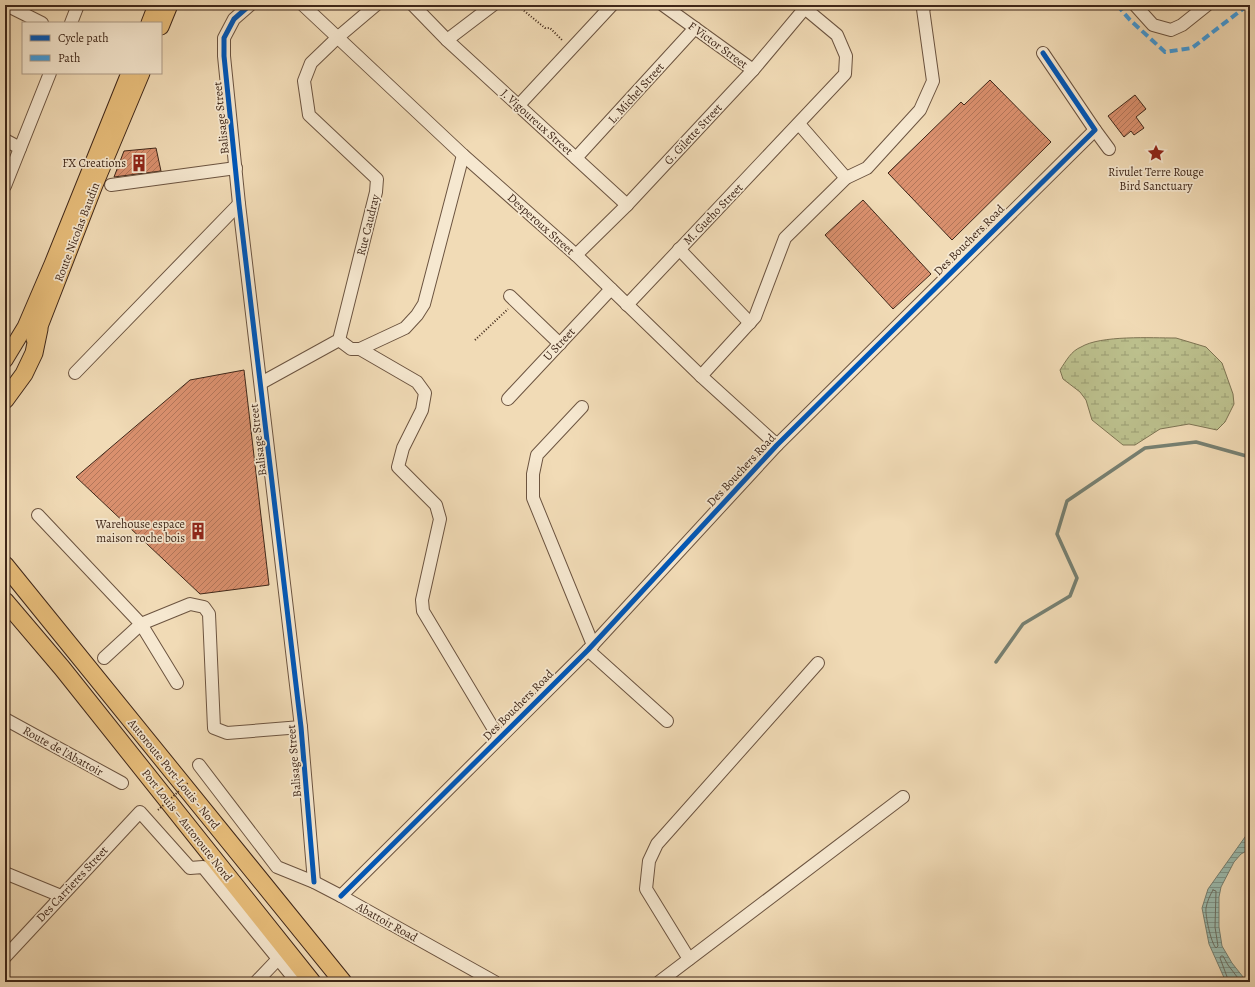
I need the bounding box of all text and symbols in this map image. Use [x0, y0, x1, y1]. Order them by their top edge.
street label: F Victor Street [685, 18, 751, 72]
legend [22, 22, 162, 74]
text: Cycle path [58, 30, 109, 46]
text: Path [58, 50, 81, 66]
street label: L. Michel Street [604, 59, 668, 127]
street label: Balisage Street [209, 81, 233, 155]
street label: J. Vigoureux Street [498, 85, 576, 159]
street label: G. Gilette Street [660, 100, 726, 168]
place icon: Rivulet Terre Rouge Bird Sanctuary [1146, 143, 1166, 163]
building icon: FX Creations [129, 153, 149, 173]
place label: FX Creations [62, 155, 126, 171]
place label: Rivulet Terre Rouge Bird Sanctuary [1108, 164, 1204, 194]
street label: Route Nicolas Baudin [51, 180, 103, 284]
street label: M. Gueho Street [680, 180, 747, 248]
street label: Desperoux Street [504, 190, 578, 258]
street label: Rue Caudray [353, 192, 383, 257]
street label: Des Bouchers Road [930, 201, 1008, 279]
street label: U Street [539, 324, 579, 364]
street label: Balisage Street [246, 403, 270, 477]
street label: Des Bouchers Road [703, 430, 779, 510]
place label: Warehouse espace maison roche bois [94, 516, 185, 546]
building icon: Warehouse espace maison roche bois [188, 521, 208, 541]
street label: Des Bouchers Road [479, 666, 557, 744]
street label: Autoroute Port-Louis - Nord [124, 715, 224, 833]
street label: Route de l'Abattoir [20, 722, 106, 780]
street label: Balisage Street [283, 724, 305, 798]
street label: Port Louis – Autoroute Nord [138, 766, 236, 885]
street label: Des Carrieres Street [33, 842, 112, 926]
street label: Abattoir Road [353, 898, 421, 946]

